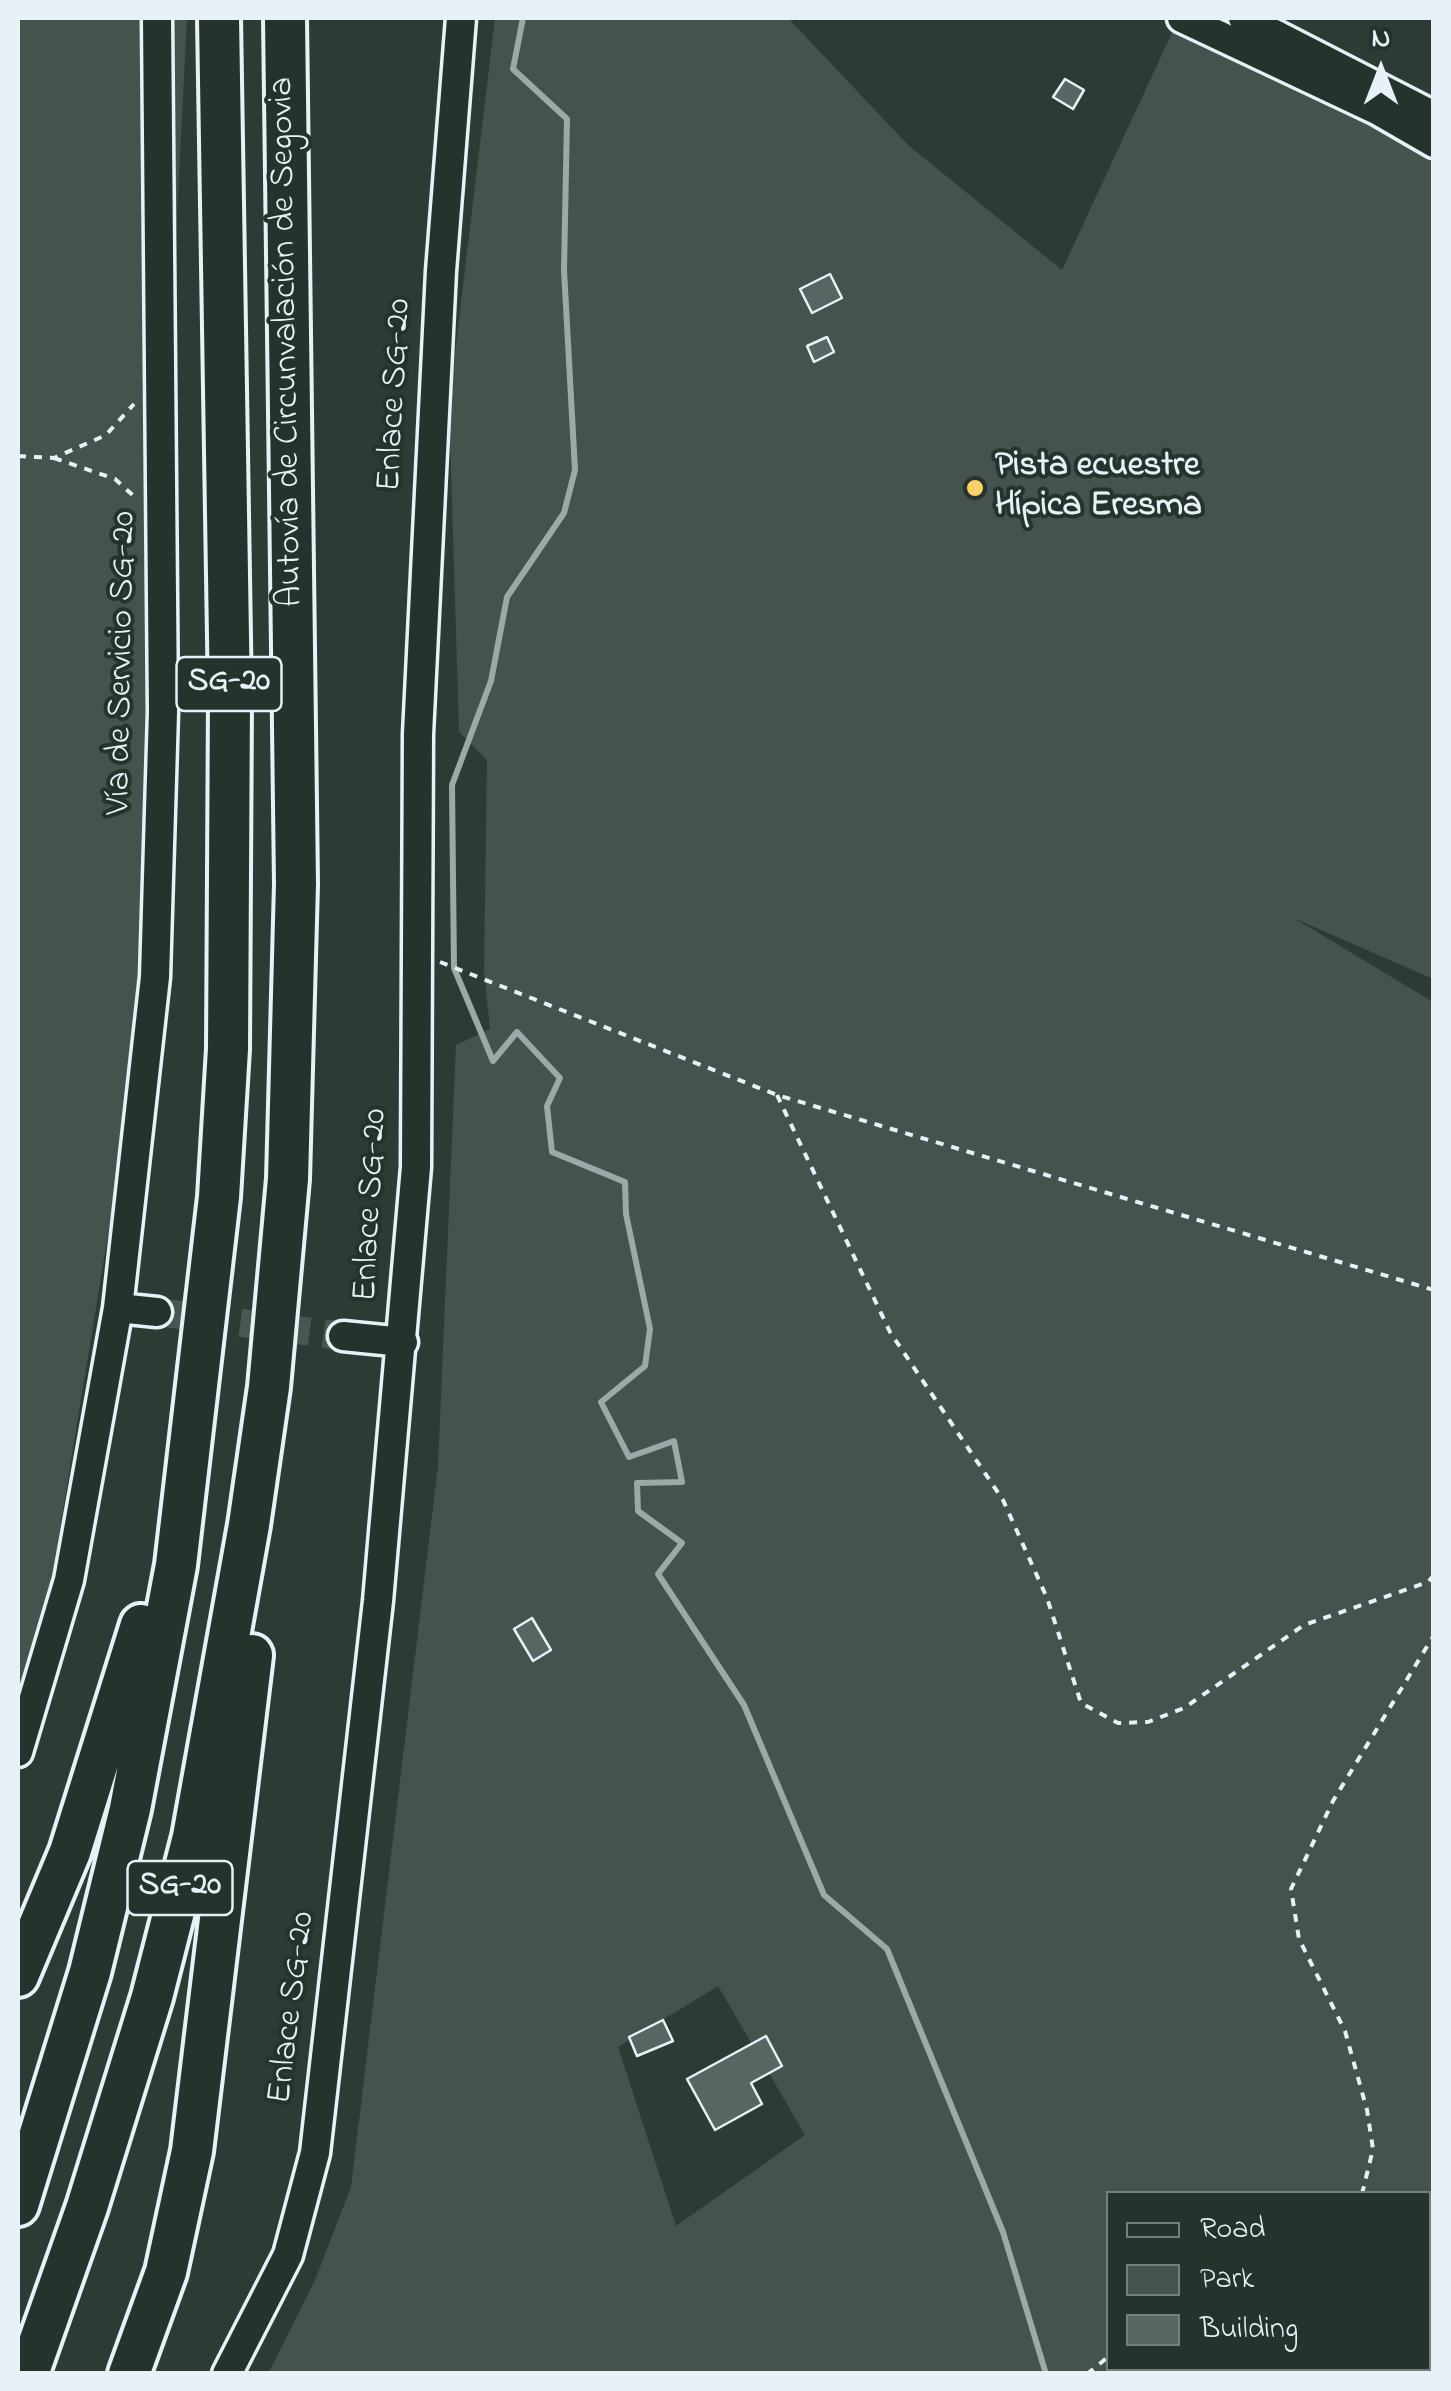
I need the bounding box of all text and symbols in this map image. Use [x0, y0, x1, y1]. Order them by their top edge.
text: N [1372, 19, 1390, 60]
north arrow [1331, 20, 1431, 120]
street label: Autovía de Circunvalación de Segovia [263, 77, 315, 607]
street label: Enlace SG-20 [371, 297, 423, 493]
place label: Pista ecuestre Hípica Eresma [995, 447, 1202, 529]
marker: Pista ecuestre Hípica Eresma [964, 477, 986, 499]
street label: Vía de Servicio SG-20 [100, 511, 148, 815]
road number: SG-20 [176, 657, 282, 711]
street label: Enlace SG-20 [347, 1107, 399, 1303]
road number: SG-20 [128, 1861, 232, 1915]
street label: Enlace SG-20 [261, 1910, 327, 2106]
legend [1106, 2191, 1431, 2371]
text: Road [1200, 2208, 1265, 2252]
text: Park [1200, 2258, 1254, 2302]
text: Building [1200, 2308, 1298, 2352]

